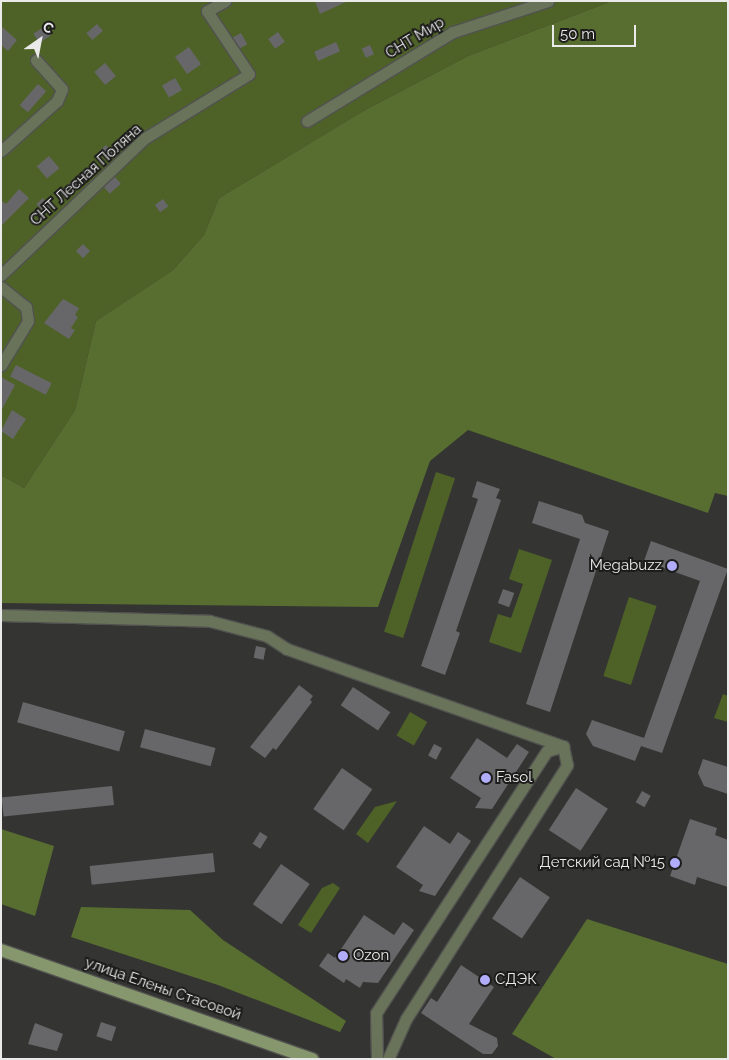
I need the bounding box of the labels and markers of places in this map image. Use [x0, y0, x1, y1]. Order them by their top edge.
place label: Megabuzz [590, 557, 662, 575]
marker: Megabuzz [666, 560, 678, 572]
place label: Fasol [496, 769, 532, 787]
marker: Fasol [480, 772, 492, 784]
place label: Детский сад №15 [539, 854, 665, 872]
marker: Детский сад №15 [669, 857, 681, 869]
place label: Ozon [353, 947, 389, 965]
marker: Ozon [337, 950, 349, 962]
place label: СДЭК [495, 971, 537, 989]
marker: СДЭК [479, 974, 491, 986]

